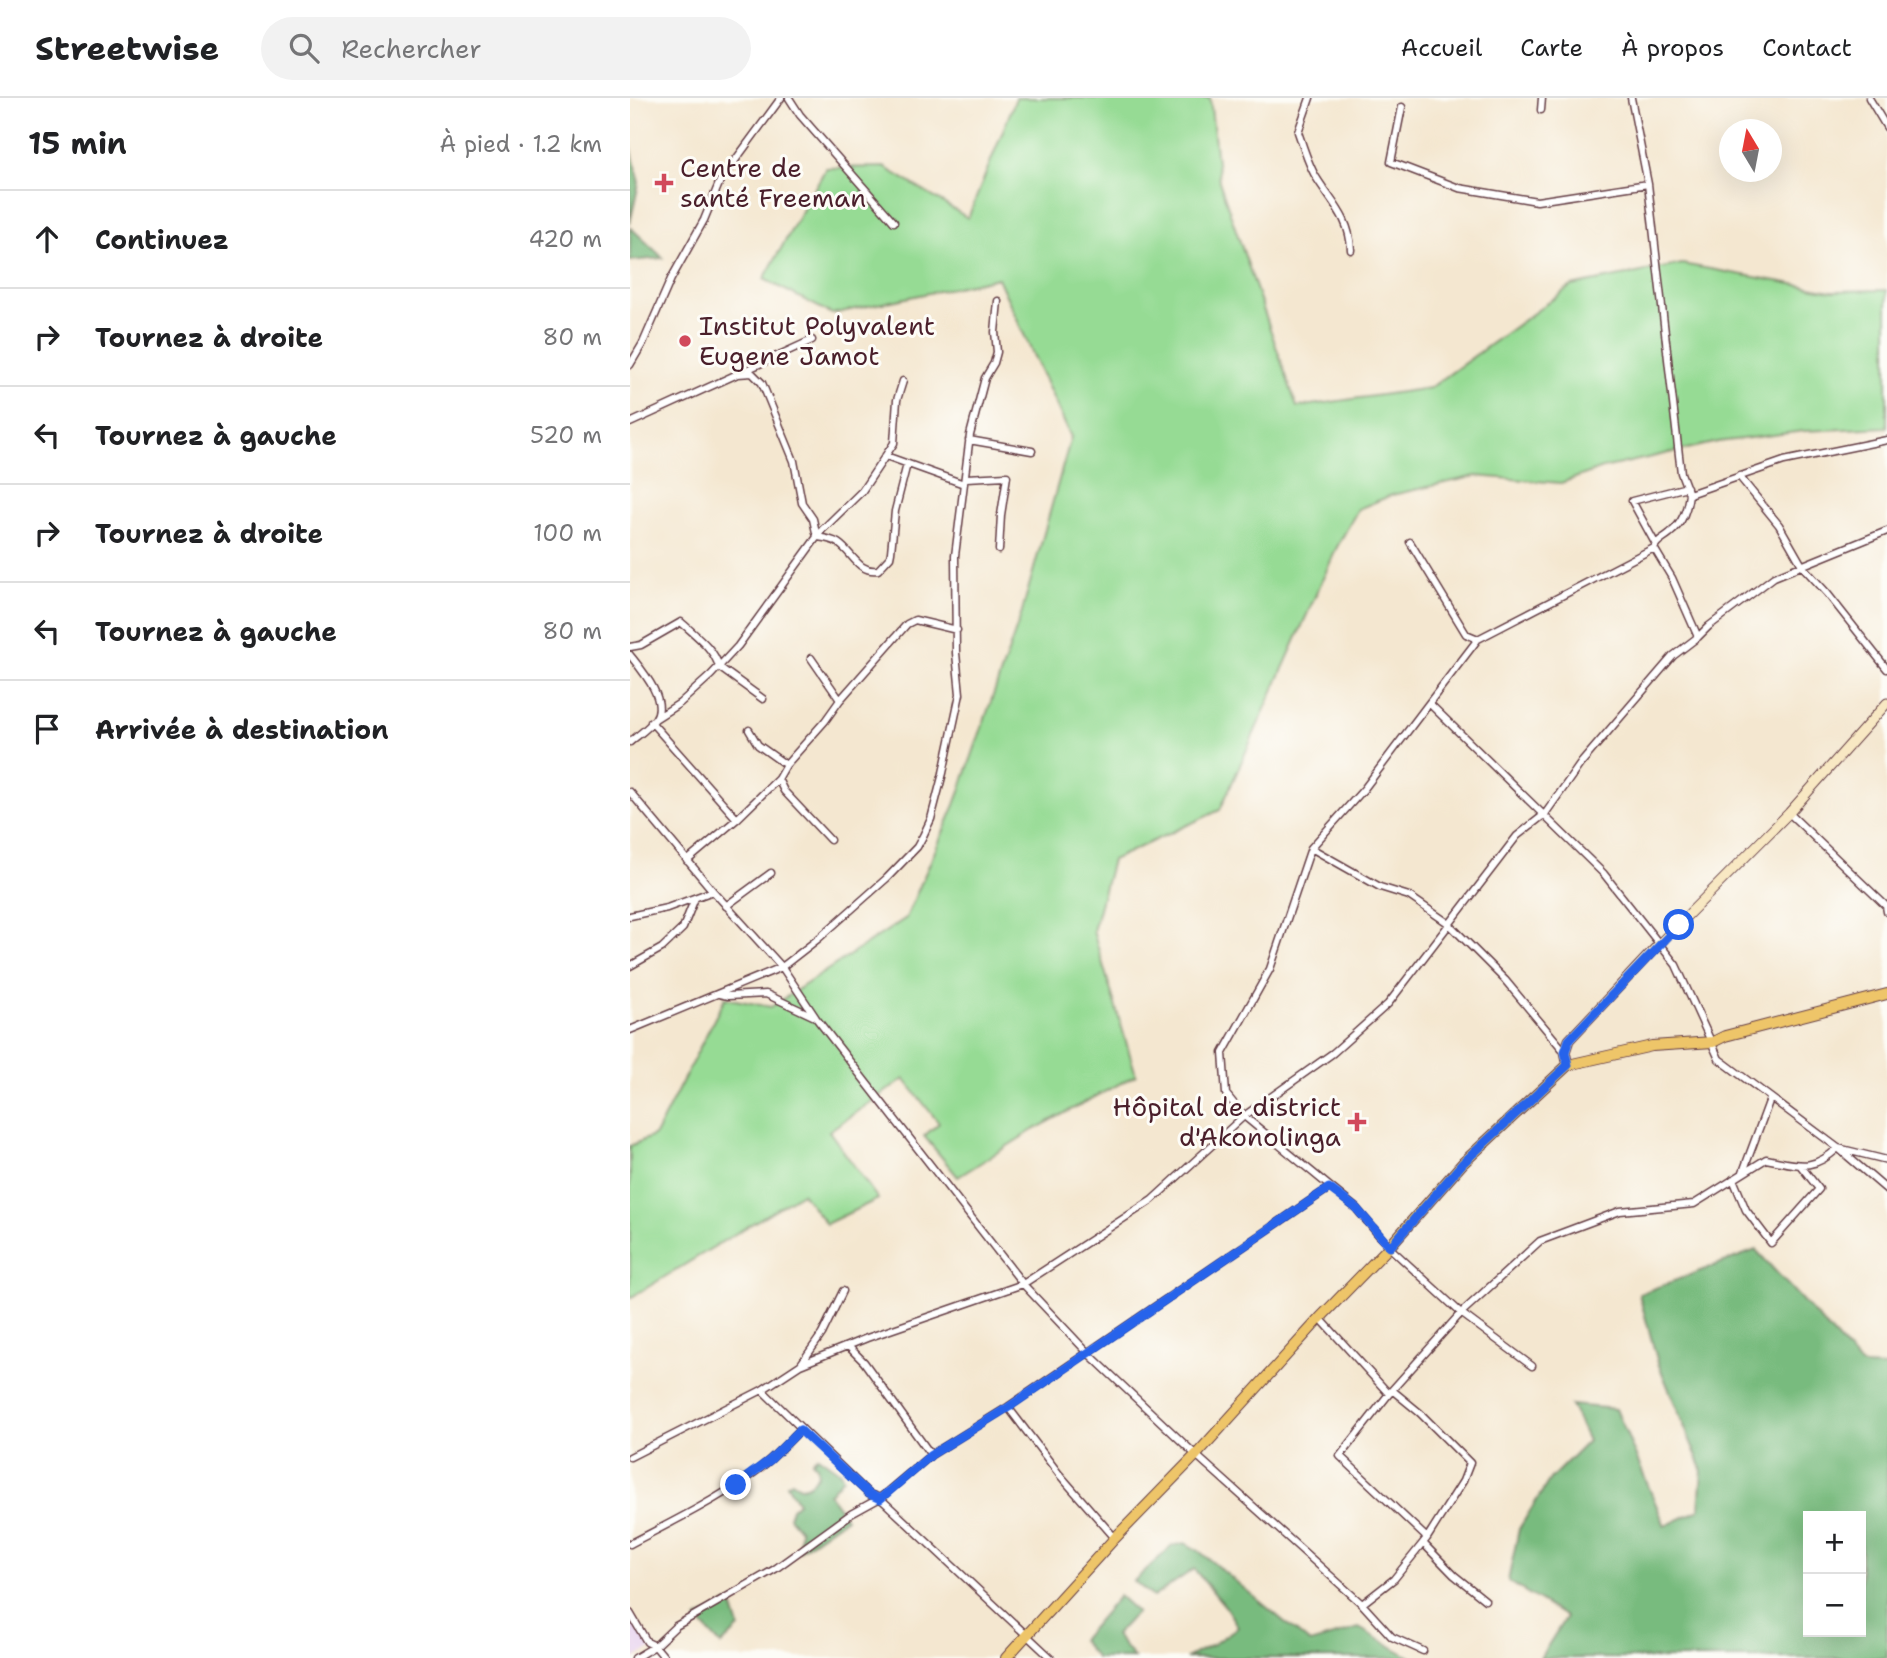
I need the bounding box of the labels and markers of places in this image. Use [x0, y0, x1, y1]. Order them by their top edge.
place label: Centre de santé Freeman [680, 150, 866, 215]
marker: Centre de santé Freeman [654, 173, 674, 193]
place label: Institut Polyvalent Eugene Jamot [699, 308, 935, 373]
marker: Institut Polyvalent Eugene Jamot [677, 333, 693, 349]
place label: Hôpital de district d'Akonolinga [1113, 1089, 1341, 1154]
marker: Hôpital de district d'Akonolinga [1347, 1112, 1367, 1132]

